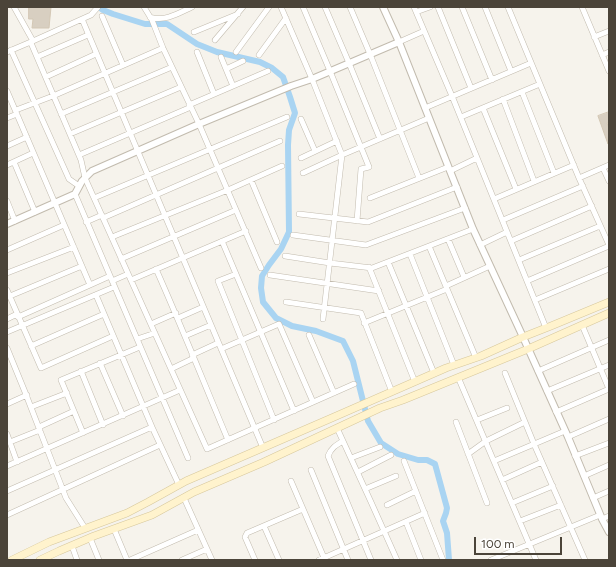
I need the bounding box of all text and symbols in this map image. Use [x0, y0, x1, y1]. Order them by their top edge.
scale bar [476, 529, 564, 555]
text: 100 m [481, 537, 515, 551]

